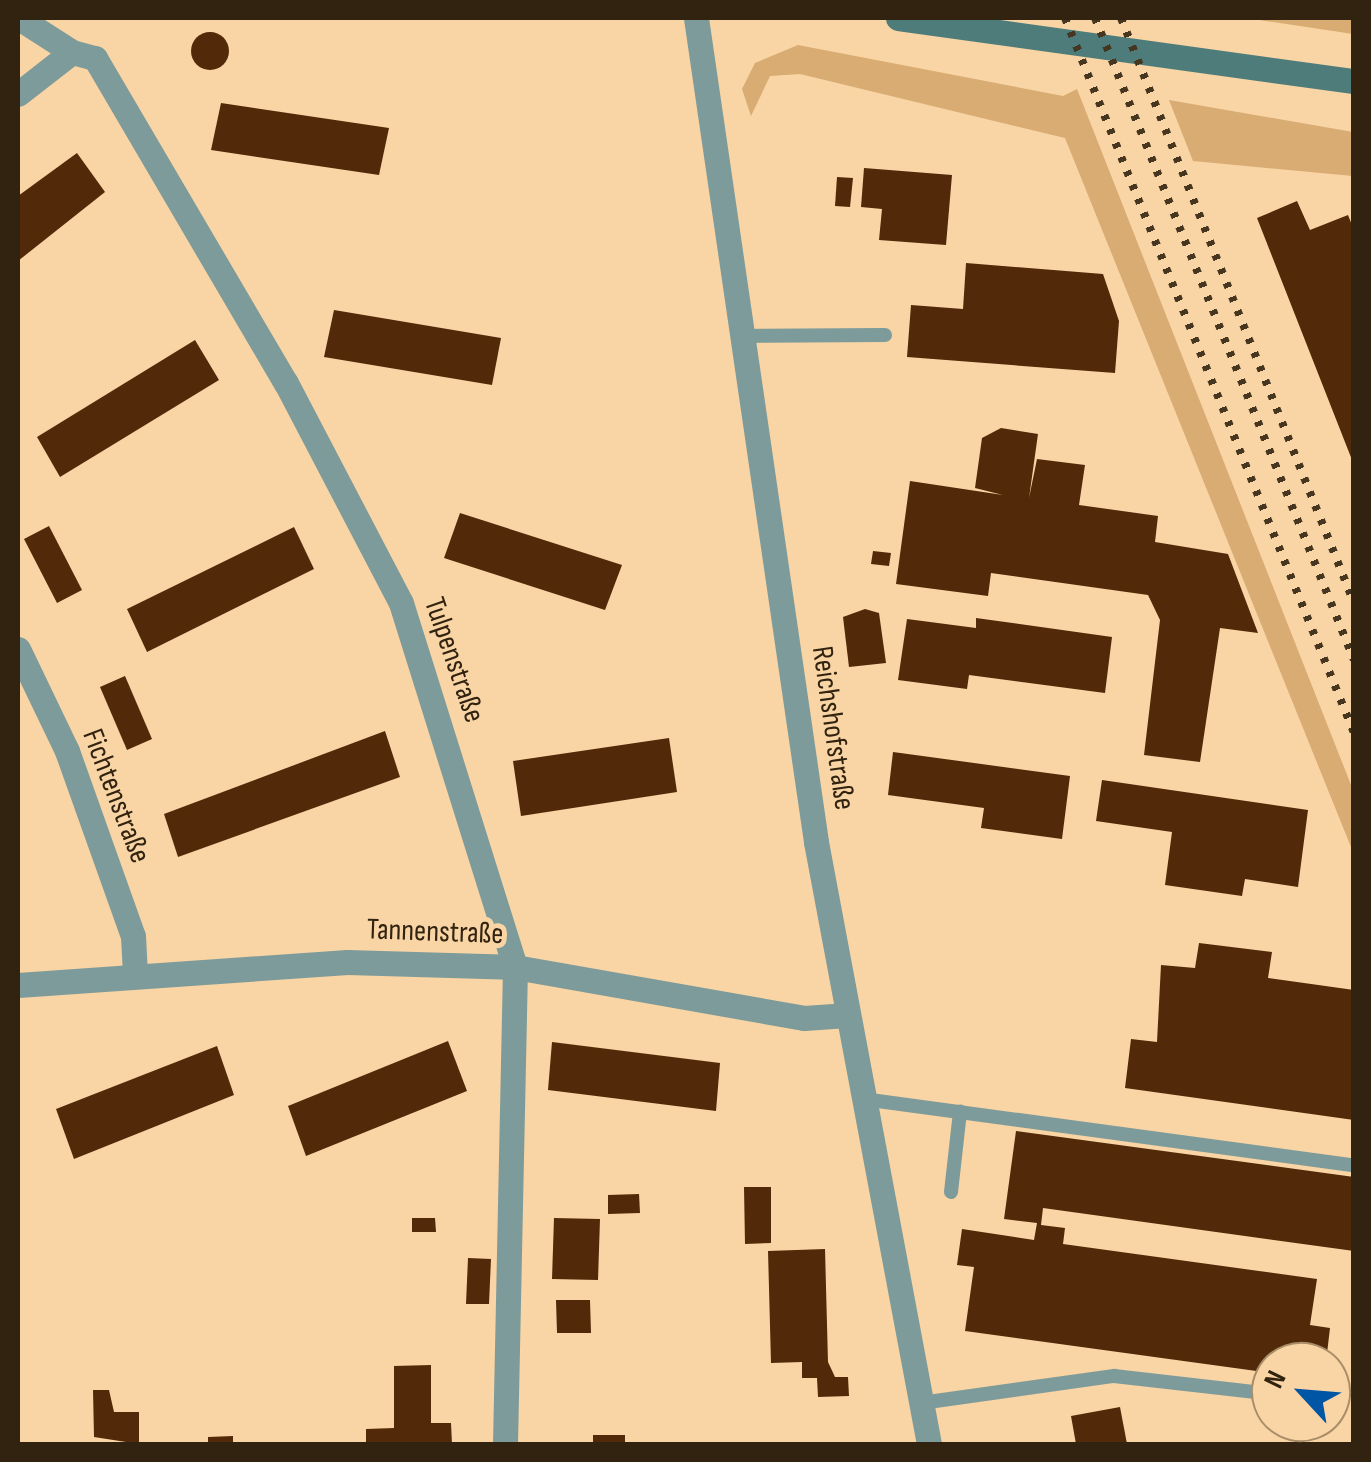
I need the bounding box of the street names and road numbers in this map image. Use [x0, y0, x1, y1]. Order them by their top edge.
street label: Tulpenstraße [416, 593, 492, 727]
street label: Reichshofstraße [804, 644, 862, 812]
street label: Fichtenstraße [74, 724, 158, 868]
street label: Tannenstraße [366, 912, 504, 952]

